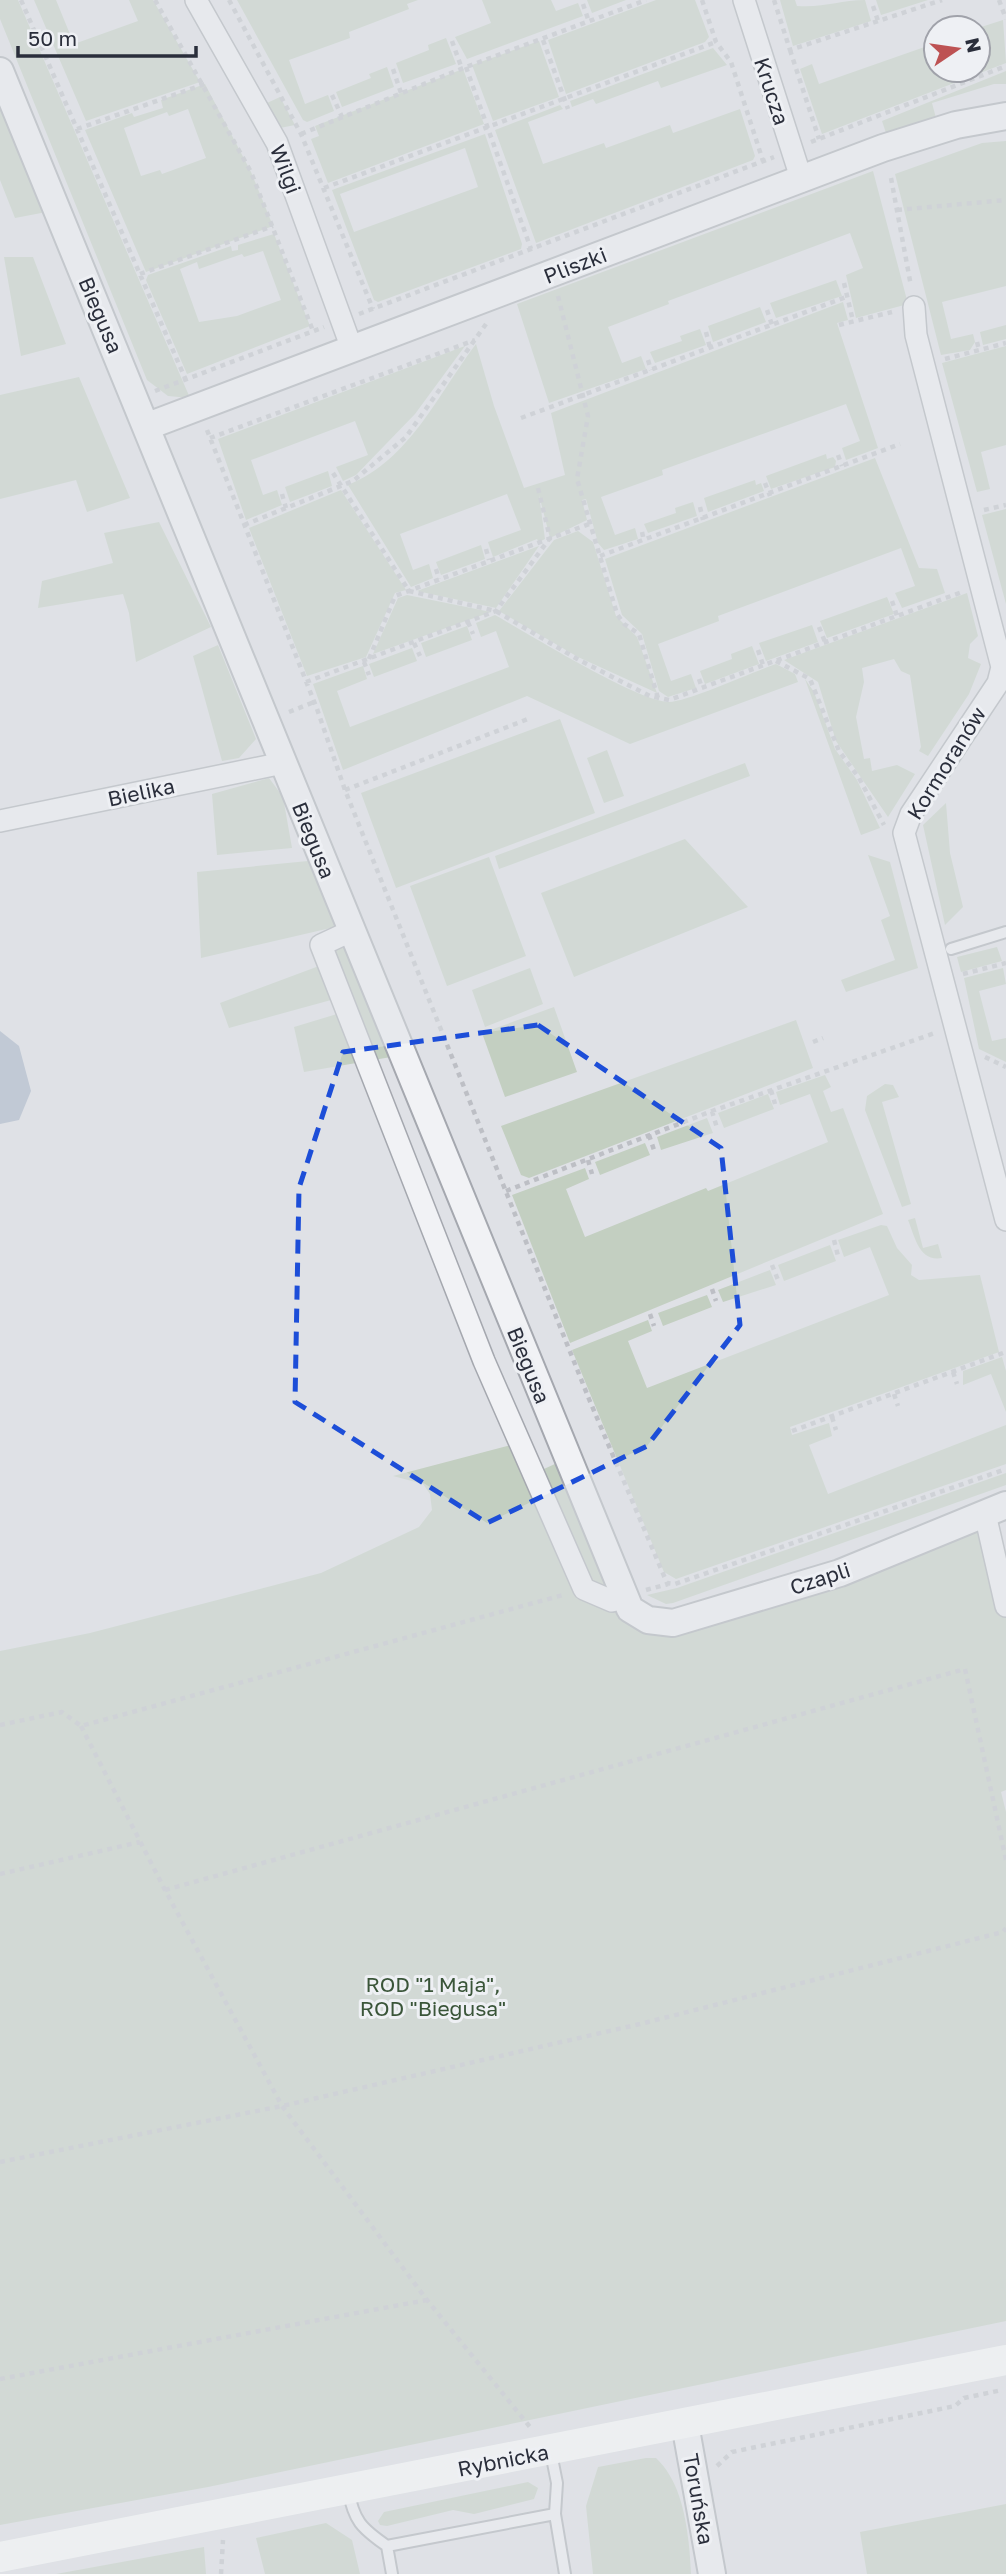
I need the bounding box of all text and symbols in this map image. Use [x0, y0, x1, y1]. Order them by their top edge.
scale bar [18, 14, 196, 58]
north arrow [922, 14, 992, 84]
text: 50 m [28, 25, 77, 51]
text: N [961, 35, 987, 55]
street label: Krucza [749, 54, 795, 128]
street label: Wilgi [265, 141, 307, 197]
street label: Pliszki [540, 241, 610, 289]
street label: Biegusa [73, 273, 129, 357]
street label: Kormoranów [901, 702, 991, 824]
street label: Bielika [105, 772, 177, 812]
street label: Biegusa [287, 798, 341, 882]
street label: Biegusa [502, 1323, 556, 1407]
street label: Czapli [787, 1556, 853, 1600]
park label: ROD "1 Maja", ROD "Biegusa" [360, 1971, 506, 2021]
street label: Rybnicka [455, 2438, 551, 2482]
street label: Toruńska [678, 2451, 720, 2547]

